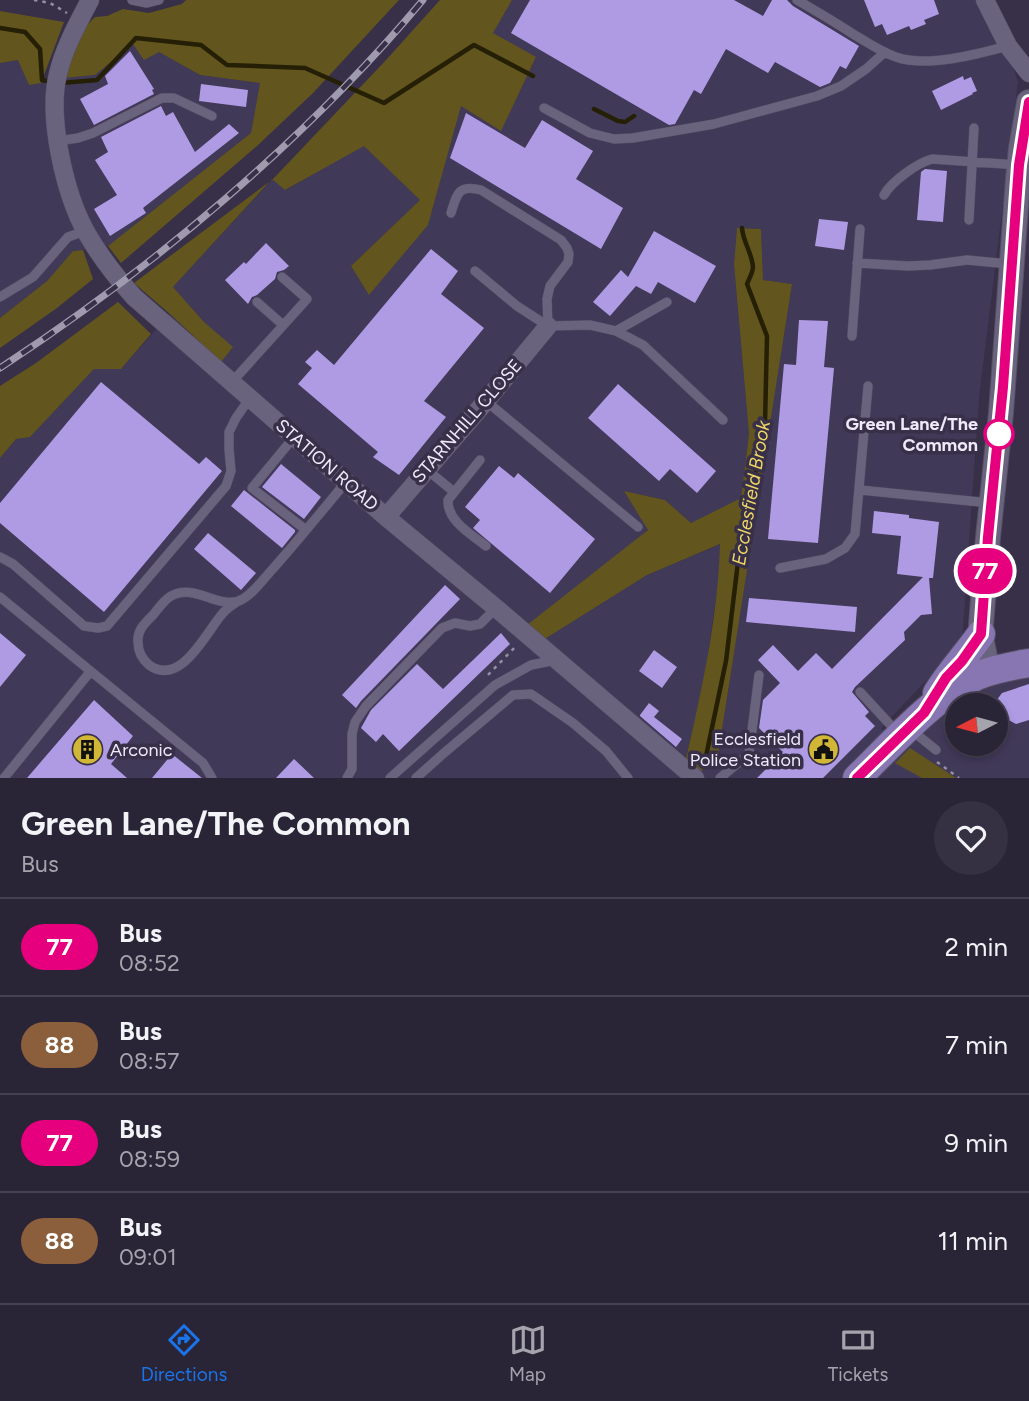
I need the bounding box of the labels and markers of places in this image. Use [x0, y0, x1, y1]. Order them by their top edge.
place label: Green Lane/The Common [845, 413, 978, 456]
marker: Green Lane/The Common [984, 419, 1014, 449]
place label: Ecclesfield Police Station [690, 728, 801, 771]
public building icon: Ecclesfield Police Station [807, 732, 841, 766]
building icon: Arconic [70, 733, 104, 767]
place label: Arconic [110, 739, 173, 761]

